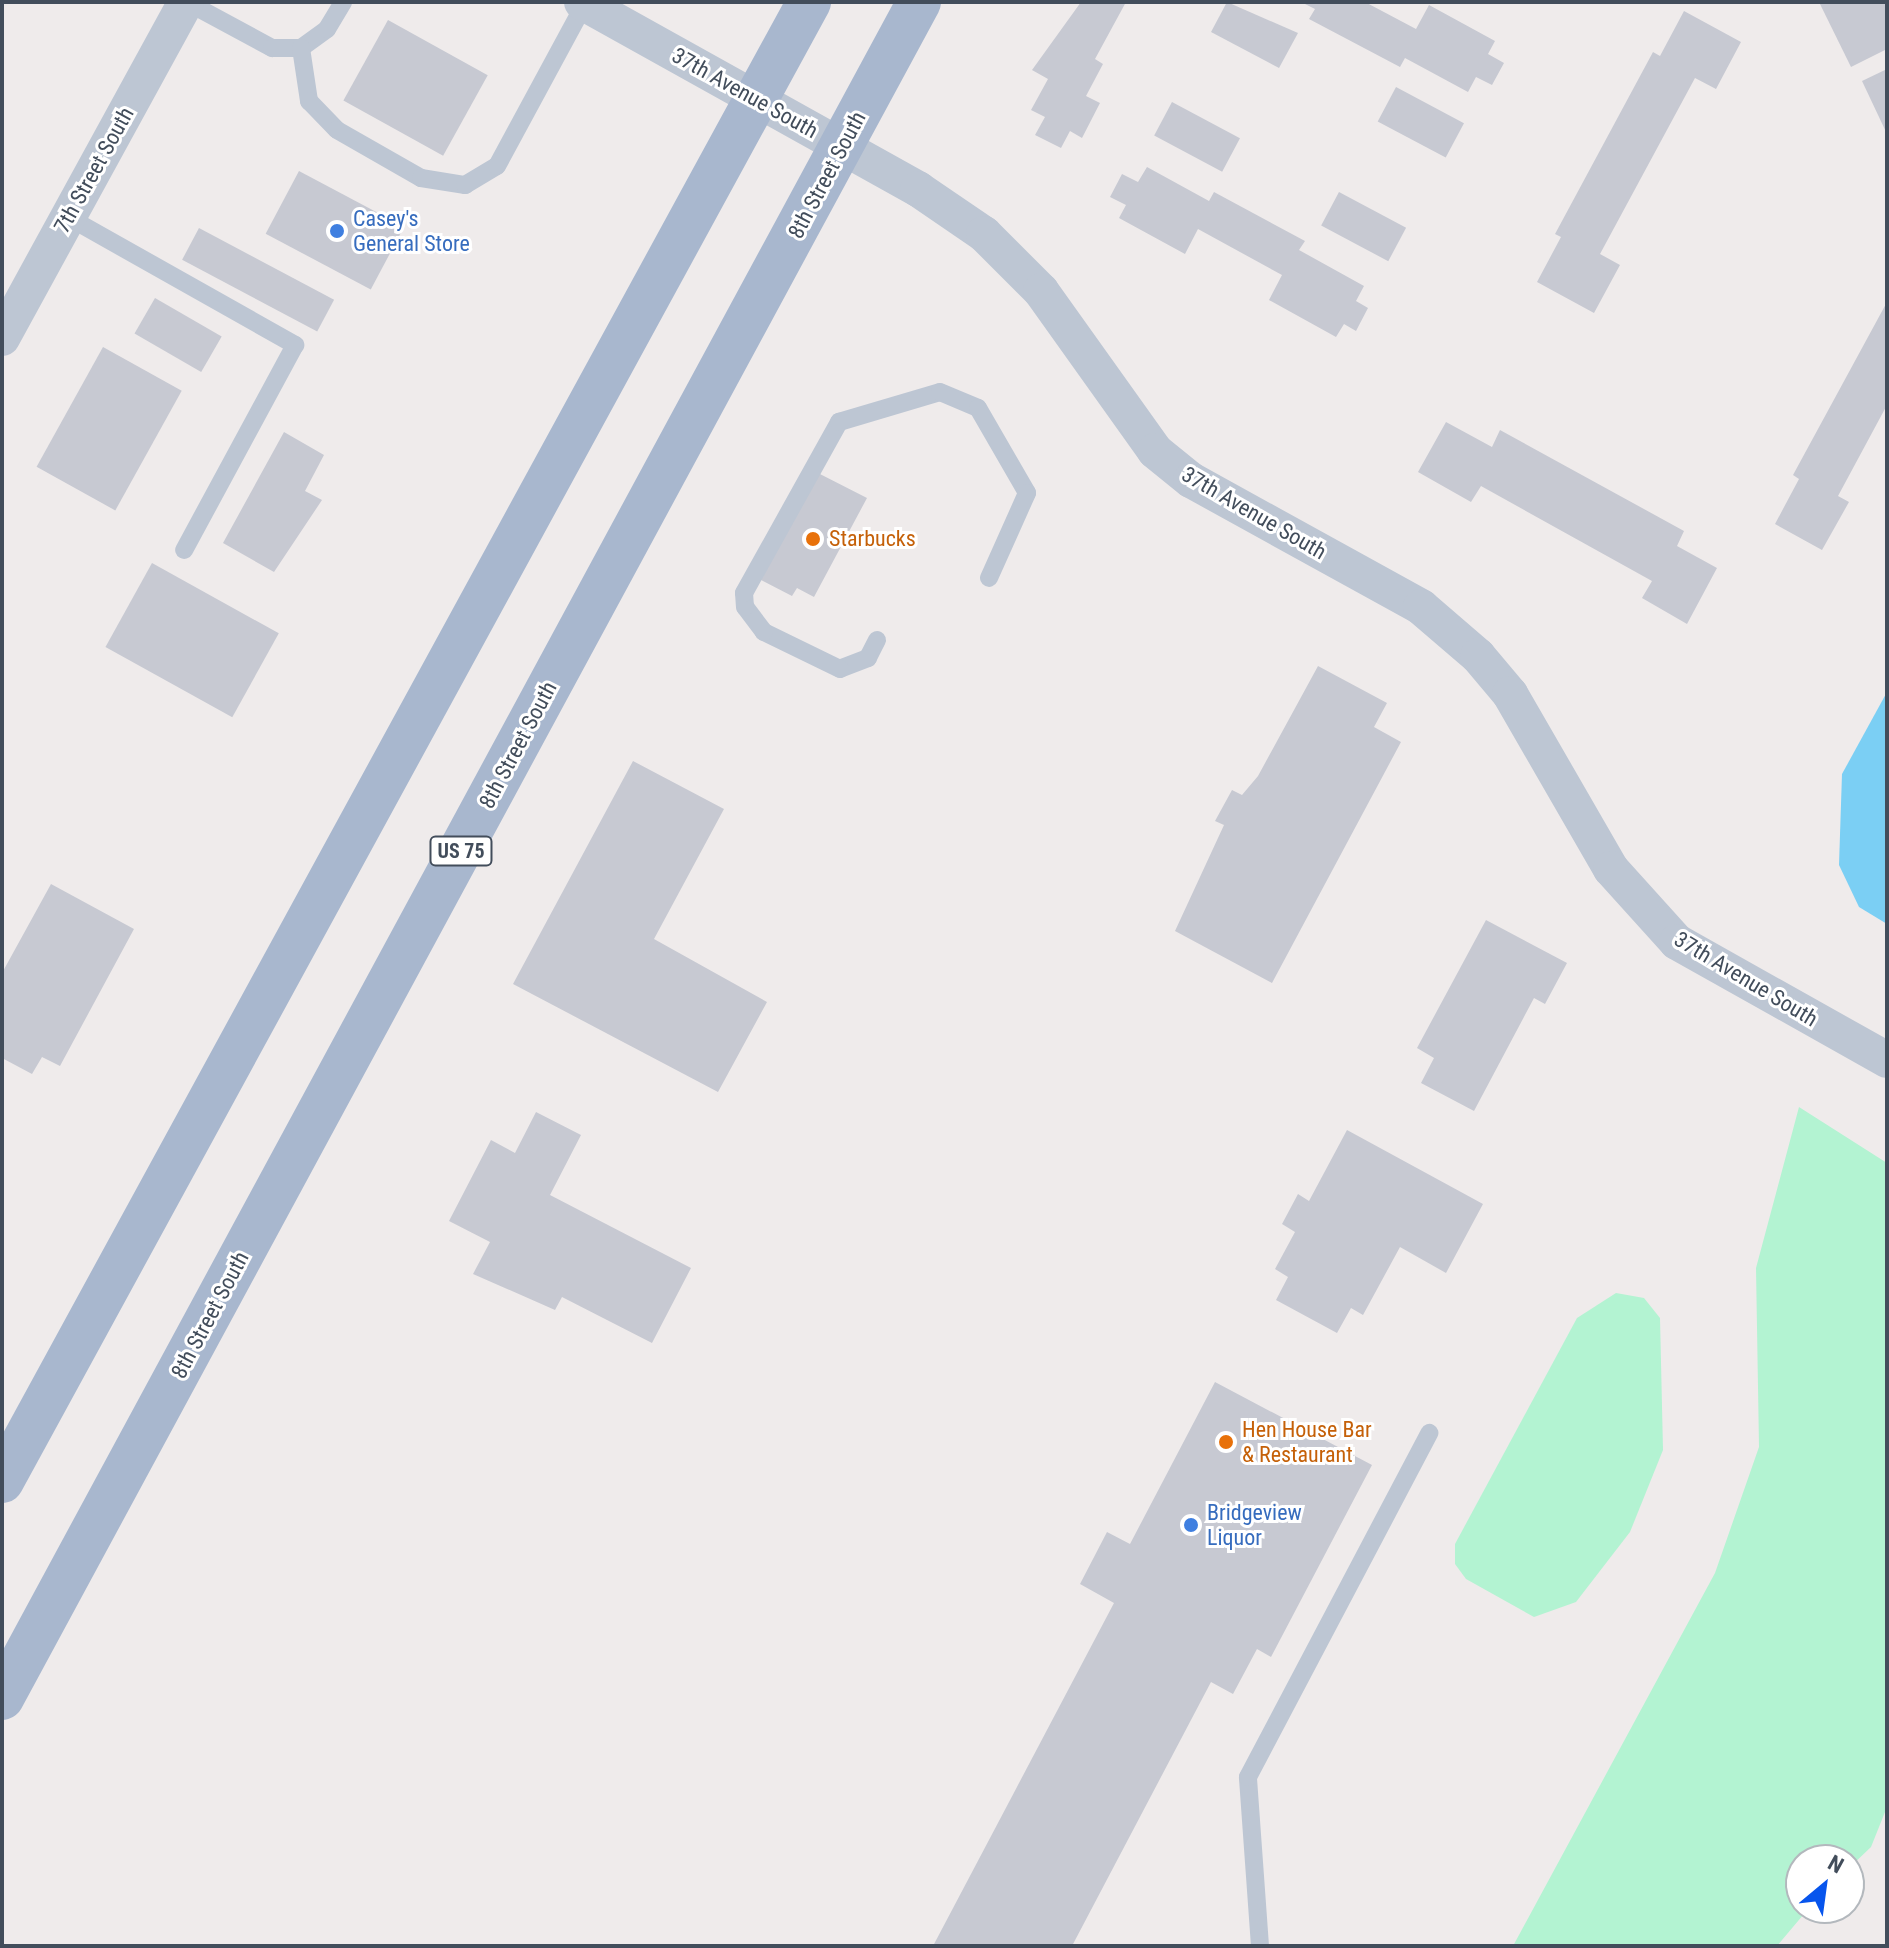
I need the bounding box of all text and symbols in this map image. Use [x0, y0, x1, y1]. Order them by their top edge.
street label: 37th Avenue South [668, 42, 822, 144]
street label: 7th Street South [49, 102, 139, 238]
street label: 8th Street South [783, 107, 871, 243]
place label: Casey's General Store [353, 205, 470, 256]
marker: Casey's General Store [328, 222, 346, 240]
street label: 37th Avenue South [1177, 461, 1331, 565]
place label: Starbucks [829, 526, 916, 552]
marker: Starbucks [804, 530, 822, 548]
street label: 8th Street South [474, 677, 562, 813]
road number: US 75 [429, 835, 493, 867]
street label: 37th Avenue South [1670, 926, 1822, 1032]
street label: 8th Street South [166, 1247, 254, 1383]
place label: Hen House Bar & Restaurant [1242, 1416, 1372, 1468]
marker: Hen House Bar & Restaurant [1217, 1433, 1235, 1451]
place label: Bridgeview Liquor [1207, 1499, 1302, 1550]
marker: Bridgeview Liquor [1182, 1516, 1200, 1534]
north arrow [1785, 1844, 1865, 1924]
text: N [1824, 1850, 1848, 1879]

